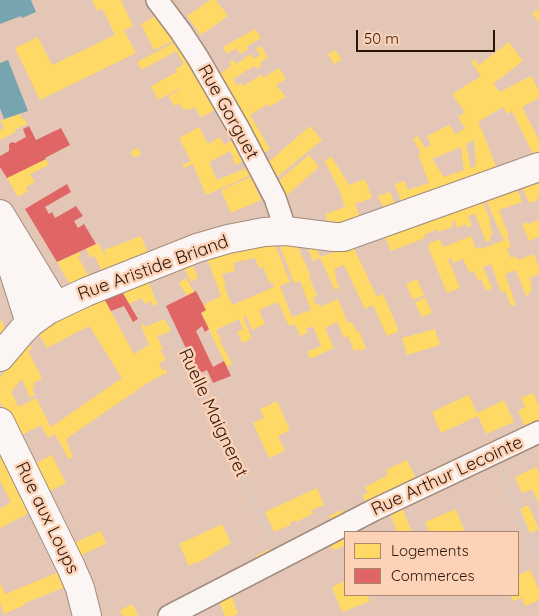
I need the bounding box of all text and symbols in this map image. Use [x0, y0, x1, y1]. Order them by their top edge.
scale bar [359, 20, 498, 52]
text: 50 m [364, 29, 399, 48]
street label: Rue Gorguet [193, 61, 263, 163]
street label: Rue Aristide Briand [75, 231, 231, 305]
street label: Ruelle Maigneret [174, 345, 252, 481]
street label: Rue Arthur Lecointe [368, 431, 526, 521]
street label: Rue aux Loups [11, 459, 83, 577]
legend [344, 531, 519, 596]
text: Logements [391, 541, 469, 560]
text: Commerces [391, 566, 474, 585]

